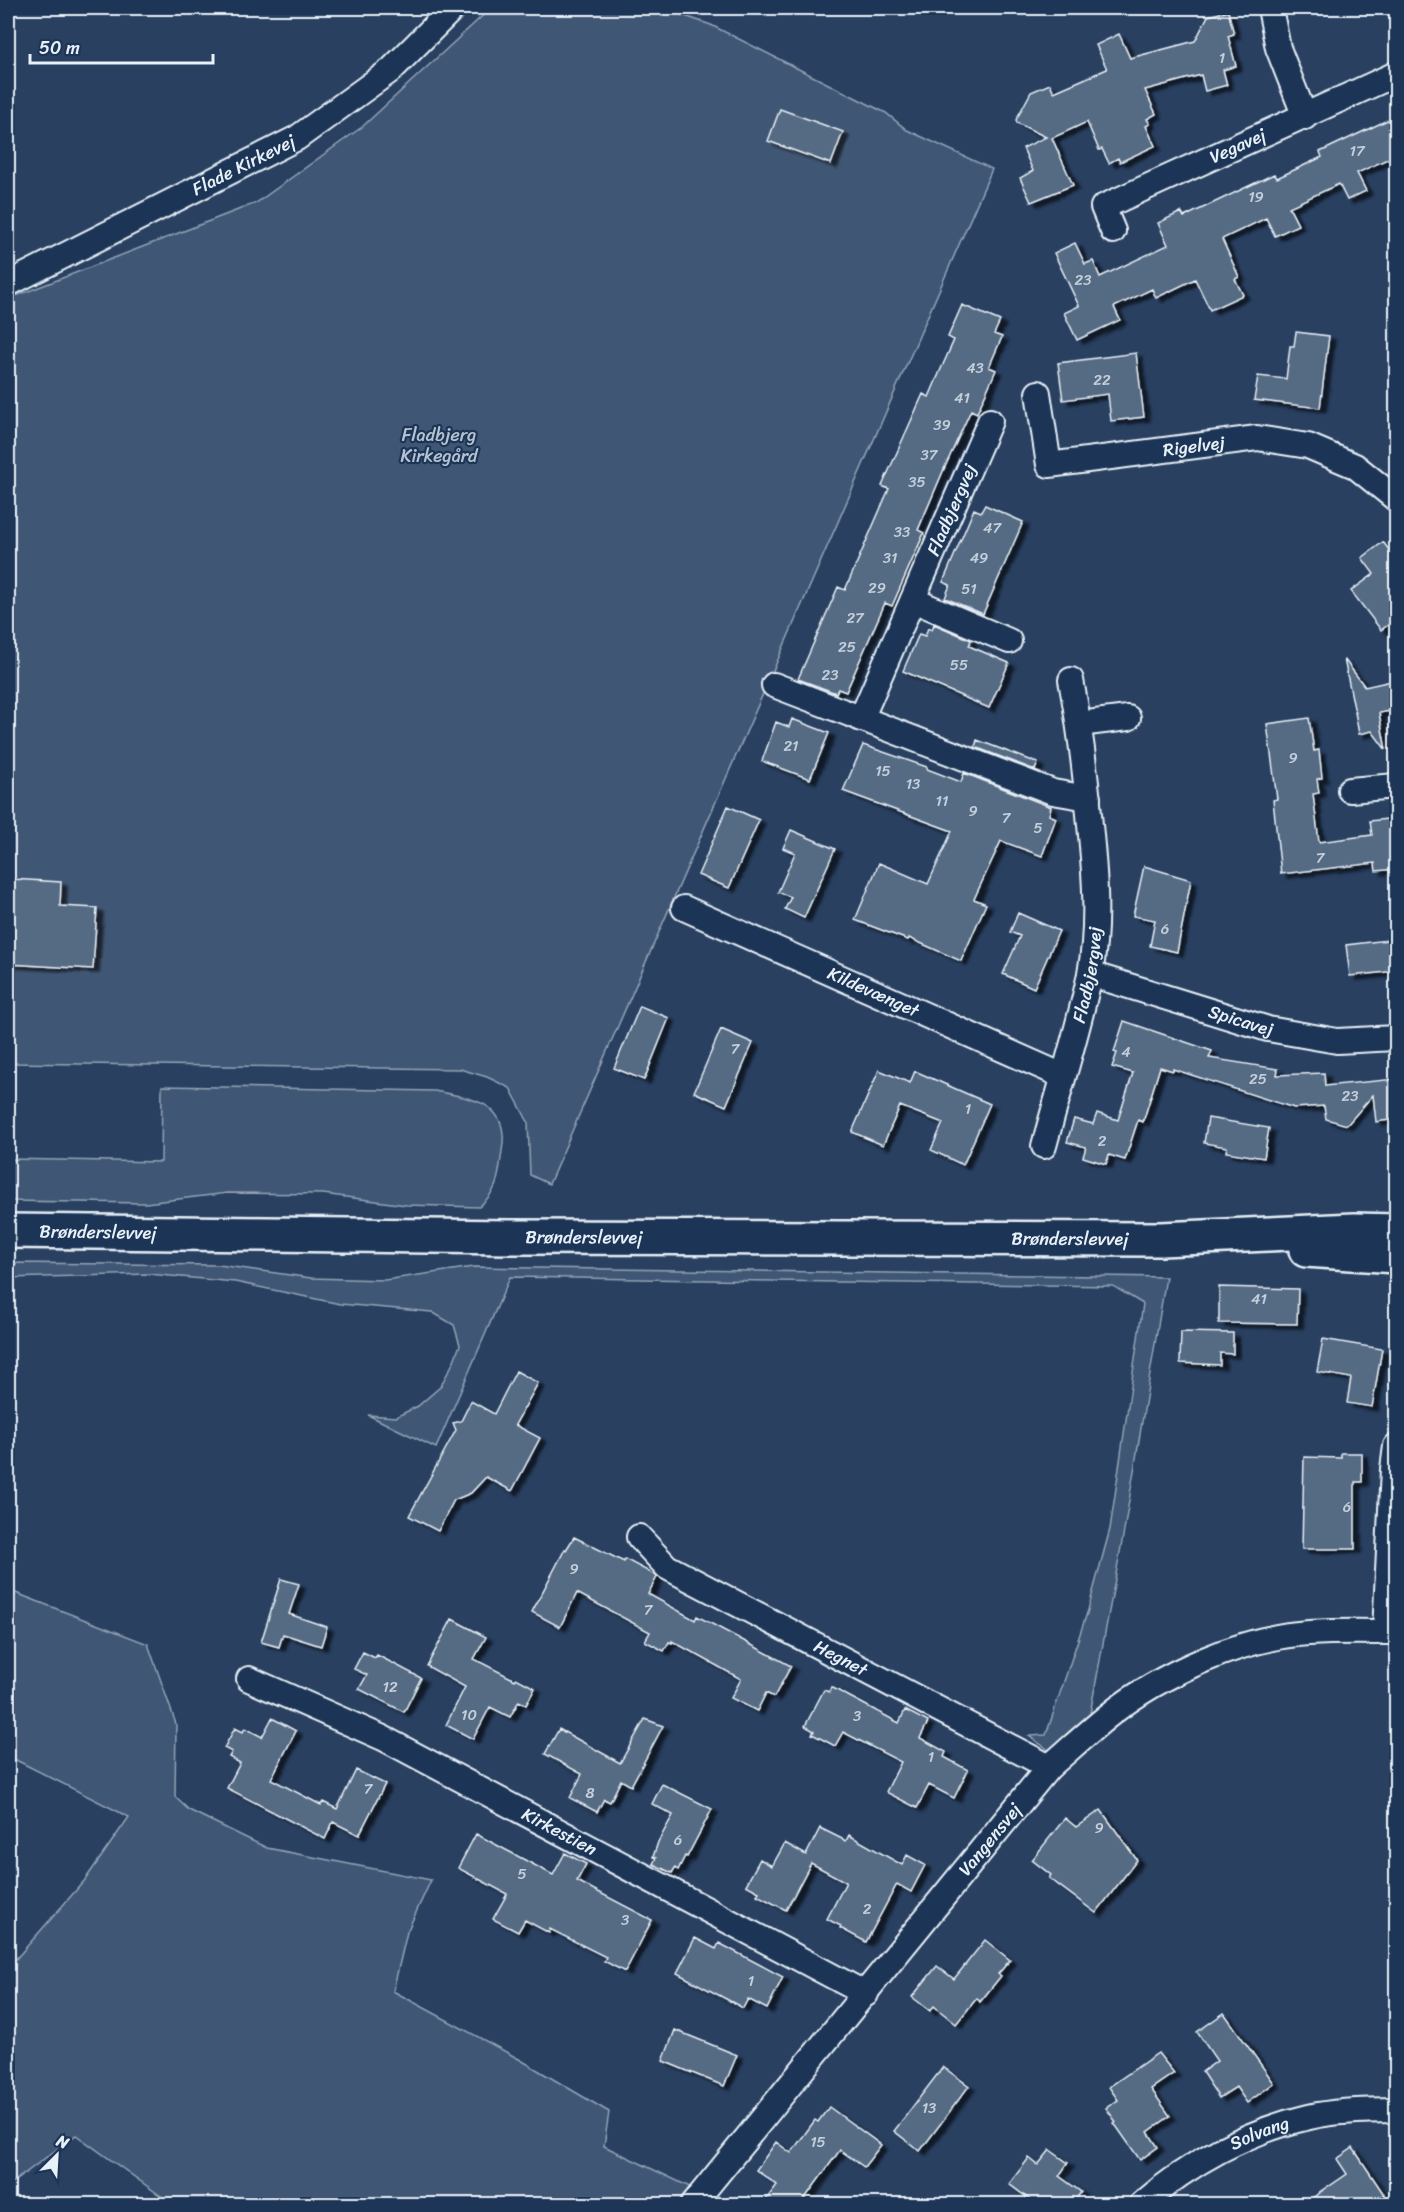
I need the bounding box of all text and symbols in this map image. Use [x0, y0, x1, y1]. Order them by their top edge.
scale bar [30, 27, 213, 65]
text: 50 m [39, 32, 80, 64]
house number: 1 [1219, 45, 1225, 71]
street label: Vegavej [1204, 119, 1272, 173]
street label: Flade Kirkevej [186, 125, 302, 205]
house number: 17 [1349, 138, 1366, 164]
house number: 19 [1248, 184, 1264, 210]
house number: 23 [1075, 267, 1091, 293]
house number: 43 [966, 355, 984, 381]
house number: 22 [1093, 367, 1111, 393]
house number: 41 [954, 385, 970, 411]
house number: 39 [933, 412, 951, 438]
park label: Fladbjerg Kirkegård [400, 419, 479, 472]
street label: Rigelvej [1161, 426, 1227, 466]
house number: 37 [921, 442, 939, 468]
street label: Fladbjergvej [917, 458, 986, 561]
house number: 35 [908, 469, 926, 495]
house number: 47 [983, 515, 1002, 541]
house number: 33 [894, 519, 910, 545]
house number: 31 [883, 545, 897, 571]
house number: 49 [970, 545, 988, 571]
house number: 29 [868, 575, 886, 601]
house number: 51 [961, 576, 977, 602]
house number: 27 [846, 605, 865, 631]
house number: 25 [838, 634, 856, 660]
house number: 55 [950, 652, 968, 678]
house number: 23 [822, 662, 838, 688]
house number: 21 [783, 733, 799, 759]
house number: 9 [1288, 745, 1298, 771]
house number: 15 [875, 758, 891, 784]
house number: 13 [906, 771, 920, 797]
house number: 11 [936, 788, 948, 814]
house number: 9 [968, 798, 978, 824]
house number: 7 [1002, 805, 1012, 831]
house number: 5 [1033, 815, 1043, 841]
house number: 7 [1316, 845, 1326, 871]
house number: 6 [1161, 916, 1169, 942]
street label: Fladbjergvej [1063, 926, 1111, 1027]
street label: Kildevænget [822, 957, 925, 1027]
street label: Spicavej [1204, 996, 1276, 1046]
house number: 7 [731, 1036, 741, 1062]
house number: 4 [1121, 1039, 1131, 1065]
house number: 25 [1249, 1066, 1267, 1092]
house number: 23 [1342, 1083, 1358, 1109]
house number: 1 [965, 1096, 971, 1122]
house number: 2 [1098, 1128, 1107, 1154]
street label: Brønderslevvej [39, 1215, 157, 1249]
street label: Brønderslevvej [525, 1221, 643, 1253]
street label: Brønderslevvej [1011, 1223, 1129, 1255]
house number: 41 [1251, 1286, 1267, 1312]
house number: 6 [1343, 1494, 1351, 1520]
house number: 9 [569, 1556, 579, 1582]
house number: 7 [644, 1597, 654, 1623]
street label: Hegnet [808, 1630, 874, 1686]
house number: 12 [382, 1674, 398, 1700]
house number: 10 [461, 1702, 477, 1728]
house number: 3 [853, 1703, 861, 1729]
house number: 1 [928, 1744, 934, 1770]
house number: 7 [364, 1776, 374, 1802]
house number: 8 [585, 1780, 595, 1806]
street label: Vangensvej [950, 1795, 1030, 1883]
street label: Kirkestien [516, 1798, 603, 1865]
house number: 9 [1094, 1815, 1104, 1841]
house number: 6 [674, 1827, 682, 1853]
house number: 5 [517, 1861, 527, 1887]
house number: 2 [863, 1896, 872, 1922]
house number: 3 [621, 1907, 629, 1933]
house number: 1 [748, 1968, 754, 1994]
house number: 13 [922, 2095, 936, 2121]
street label: Solvang [1224, 2107, 1293, 2159]
north arrow [27, 2125, 87, 2185]
text: N [51, 2126, 75, 2158]
house number: 15 [810, 2129, 826, 2155]

